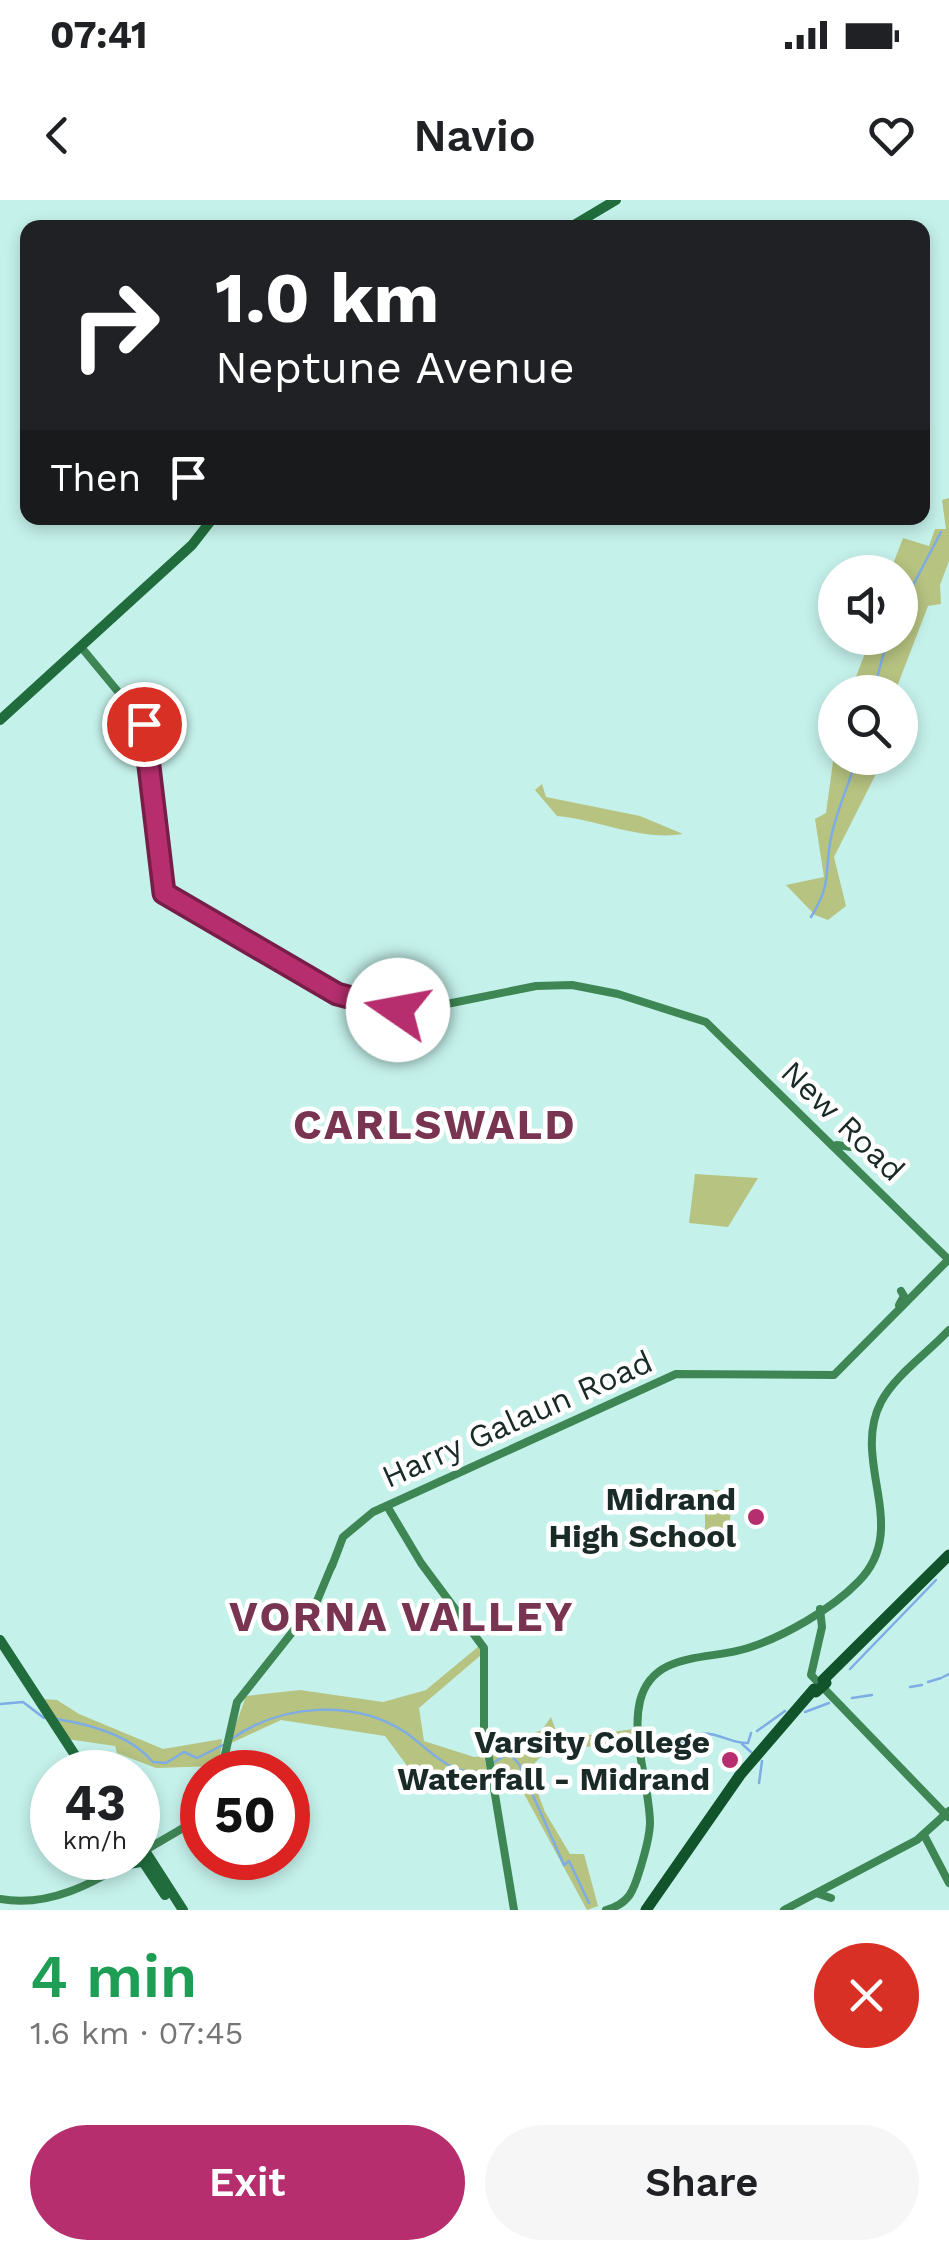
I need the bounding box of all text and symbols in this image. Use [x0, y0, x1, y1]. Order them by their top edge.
text: 07:41 [50, 13, 147, 57]
icon: back [30, 108, 85, 163]
icon: heart [864, 108, 919, 163]
text: Navio [413, 109, 536, 162]
text: 1.0 km [215, 257, 439, 339]
icon: right [50, 260, 180, 390]
text: Neptune Avenue [215, 341, 575, 394]
icon: arrive [161, 450, 216, 505]
text: Then [50, 456, 141, 500]
map controls [818, 555, 918, 775]
button: sound [818, 555, 918, 655]
button: search [818, 675, 918, 775]
pin [102, 682, 187, 767]
icon: arrive [117, 697, 172, 752]
position arrow [346, 958, 450, 1062]
street label: New Road [774, 1053, 912, 1189]
district label: CARLSWALD [293, 1100, 577, 1149]
street label: Harry Galaun Road [376, 1342, 658, 1496]
place label: Midrand High School [549, 1480, 737, 1555]
marker: Midrand High School [745, 1506, 767, 1528]
district label: VORNA VALLEY [229, 1592, 575, 1641]
place label: Varsity College Waterfall - Midrand [397, 1723, 710, 1798]
marker: Varsity College Waterfall - Midrand [719, 1749, 741, 1771]
speed limit sign: 50 [180, 1750, 310, 1880]
text: 43 [64, 1773, 126, 1832]
text: km/h [63, 1826, 127, 1855]
text: 4 min [30, 1941, 197, 2012]
button: close [814, 1943, 919, 2048]
text: 1.6 km · 07:45 [30, 2014, 243, 2052]
button: Exit [30, 2125, 465, 2240]
button: Share [485, 2125, 919, 2240]

